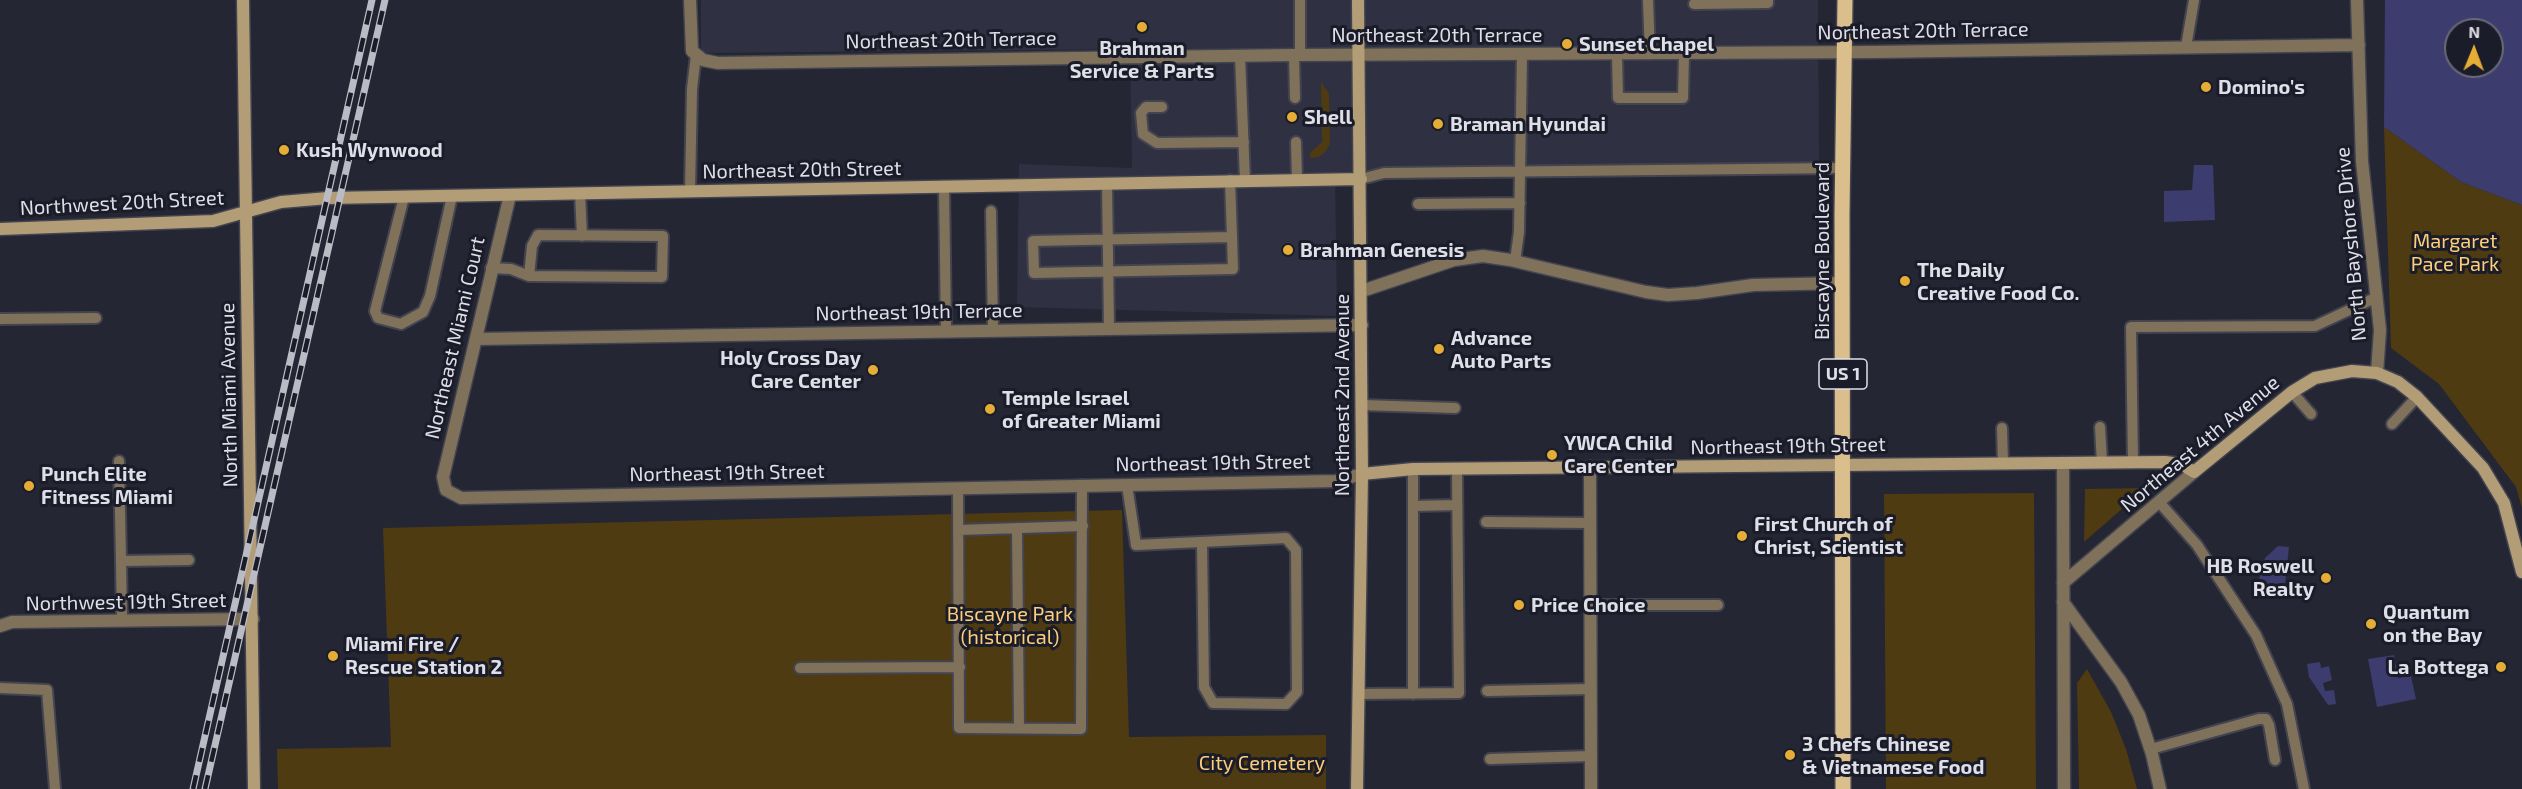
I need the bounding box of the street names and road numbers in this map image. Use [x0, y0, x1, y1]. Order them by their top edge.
street label: Northeast 20th Terrace [1817, 17, 2029, 45]
street label: Northeast 20th Terrace [1331, 23, 1543, 47]
street label: Northeast 20th Terrace [845, 26, 1057, 54]
street label: North Bayshore Drive [2331, 146, 2371, 342]
street label: Northeast 20th Street [702, 156, 902, 184]
street label: Biscayne Boulevard [1810, 162, 1834, 340]
street label: Northwest 20th Street [19, 186, 225, 220]
street label: Northeast Miami Court [420, 235, 490, 441]
street label: Northeast 2nd Avenue [1330, 294, 1354, 496]
street label: Northeast 19th Terrace [815, 298, 1023, 326]
street label: North Miami Avenue [215, 302, 243, 488]
road number: US 1 [1819, 359, 1867, 389]
street label: Northeast 4th Avenue [2116, 371, 2284, 517]
street label: Northeast 19th Street [1690, 432, 1886, 460]
street label: Northeast 19th Street [1115, 449, 1311, 477]
street label: Northeast 19th Street [629, 459, 825, 487]
street label: Northwest 19th Street [25, 588, 227, 616]

